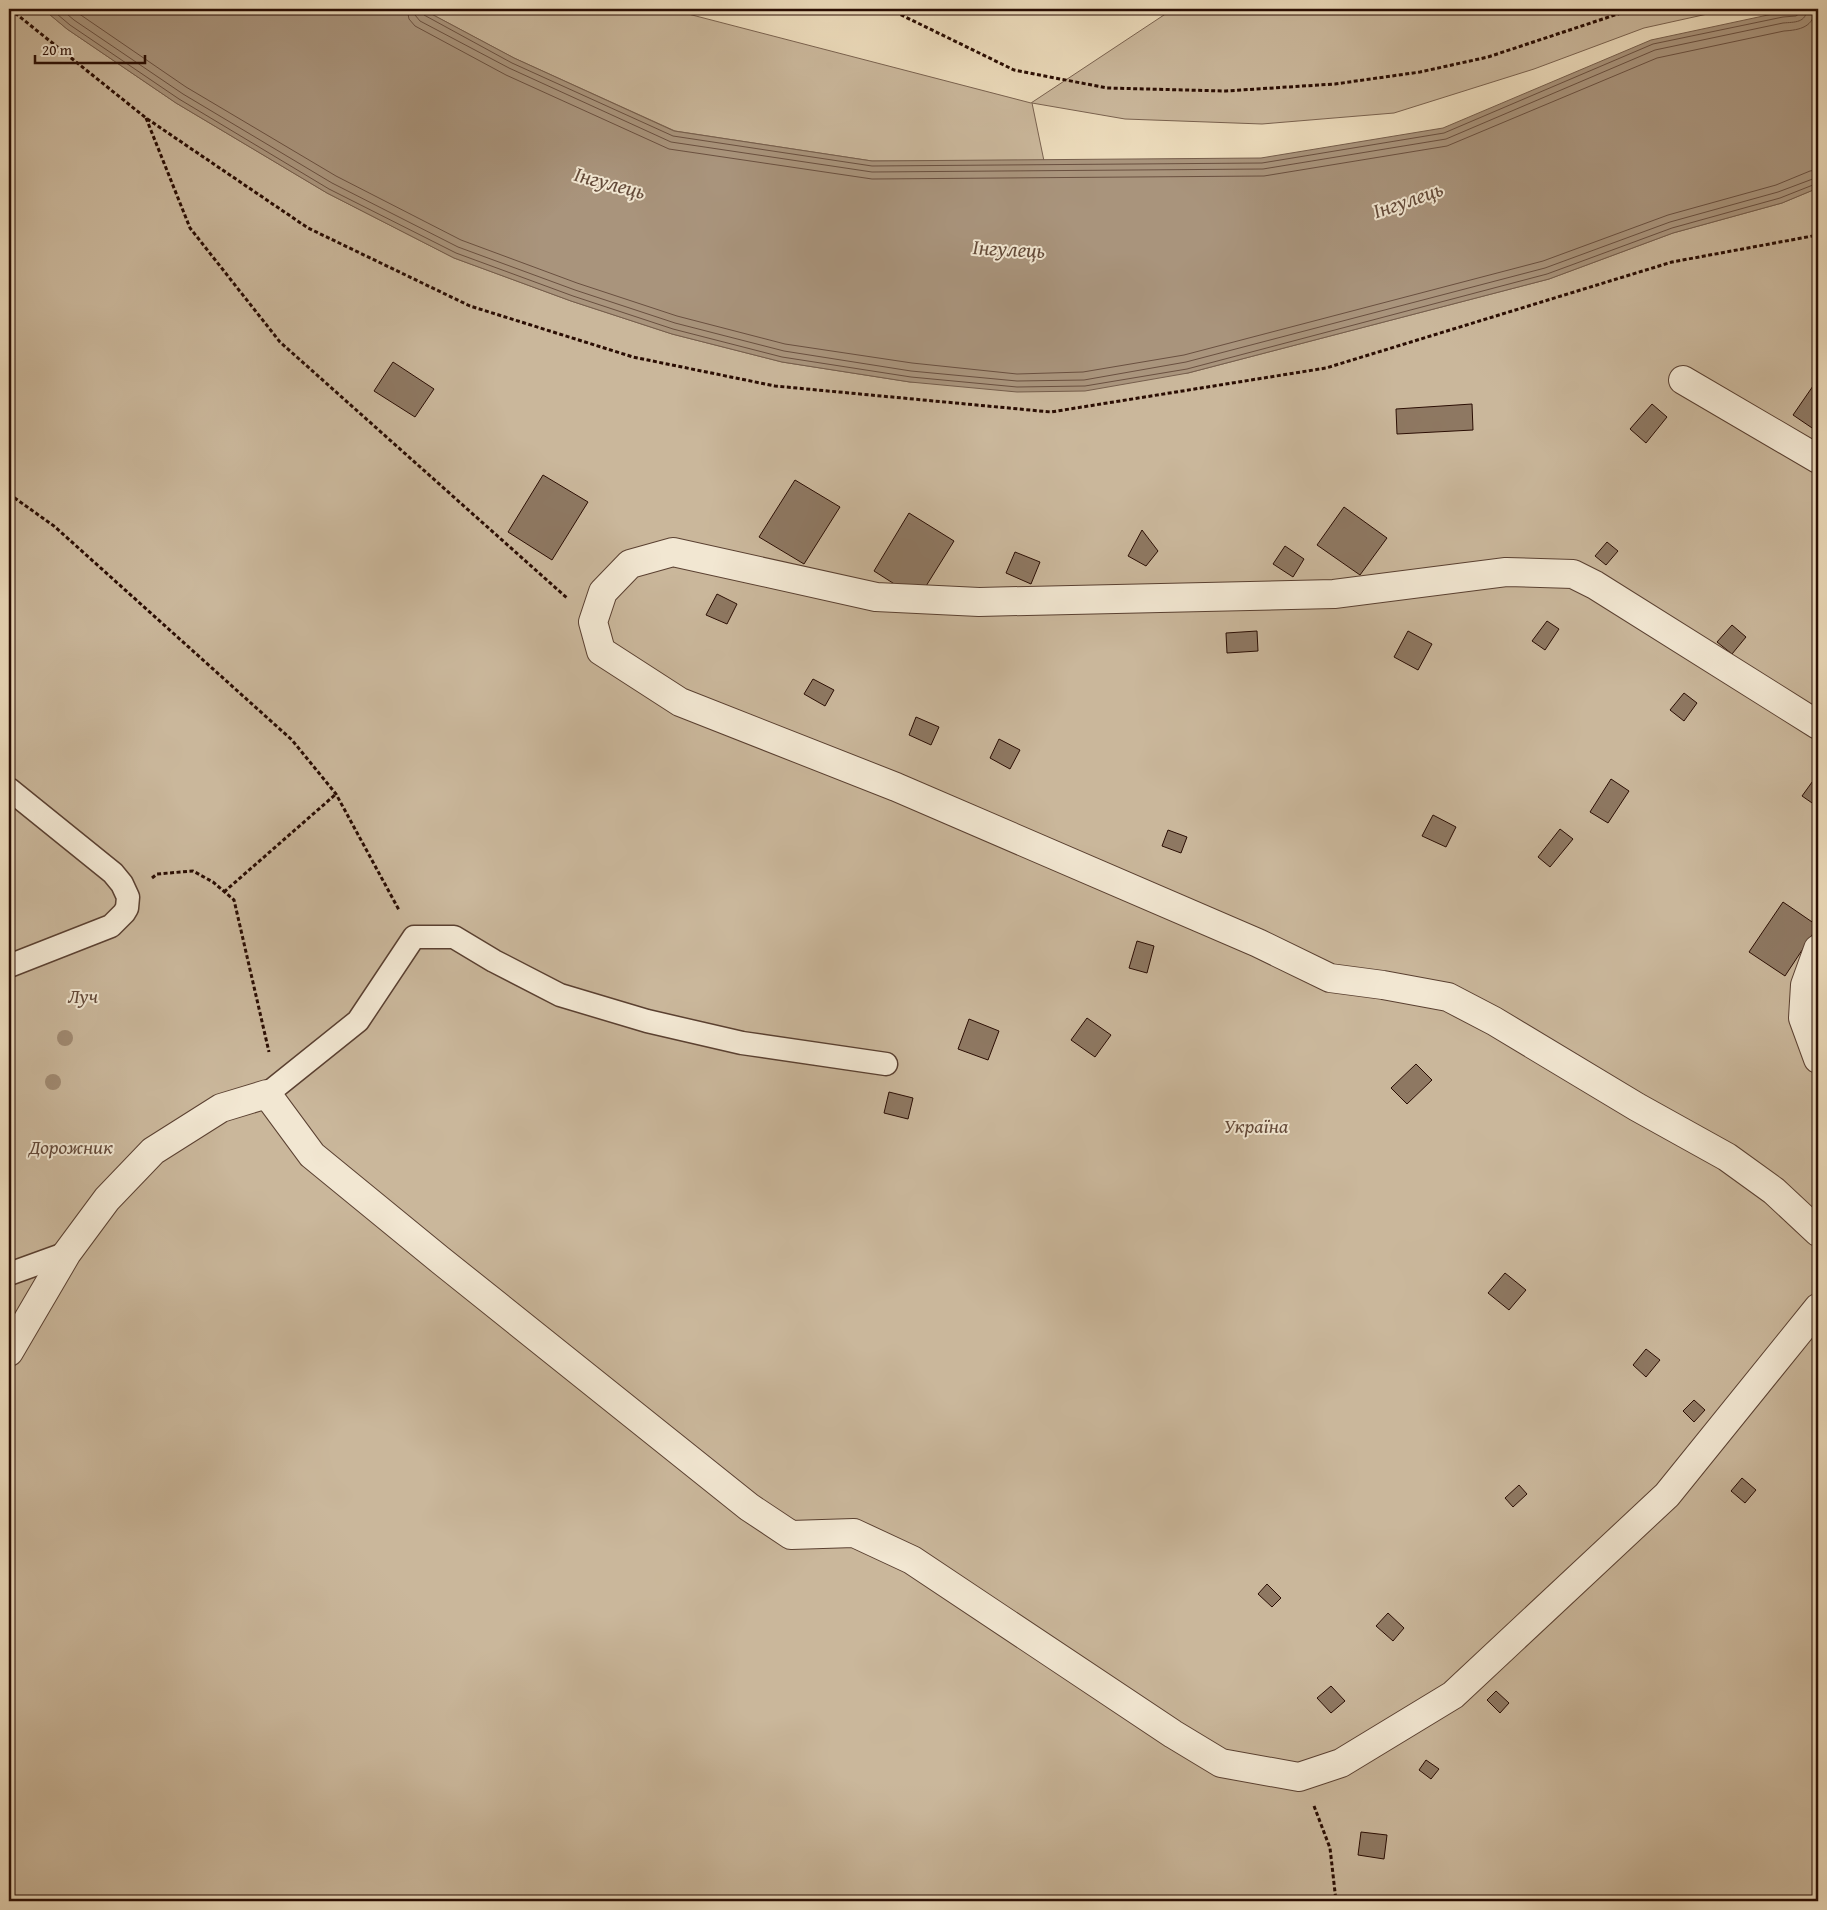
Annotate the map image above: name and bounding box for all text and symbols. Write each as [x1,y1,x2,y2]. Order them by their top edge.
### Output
scale bar [35,32,145,64]
text: 20 m [42,39,73,60]
water label: Інгулець [571,158,649,207]
water label: Інгулець [1368,173,1447,226]
water label: Інгулець [972,231,1046,266]
park label: Луч [68,981,99,1010]
park label: Україна [1224,1111,1289,1140]
park label: Дорожник [28,1132,113,1161]

